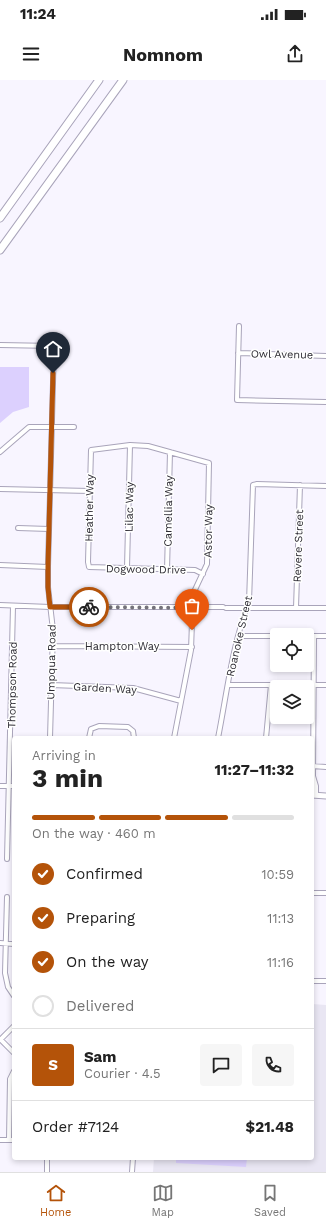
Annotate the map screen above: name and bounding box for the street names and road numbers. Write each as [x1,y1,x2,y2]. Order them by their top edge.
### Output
street label: Owl Avenue [251,347,313,362]
street label: Heather Way [82,474,97,542]
street label: Camellia Way [161,475,176,547]
street label: Lilac Way [123,481,136,532]
street label: Astor Way [202,504,215,558]
street label: Revere Street [291,509,306,583]
street label: Dogwood Drive [106,562,186,577]
street label: Roanoke Street [224,594,255,678]
street label: Umpqua Road [44,624,59,700]
street label: Hampton Way [85,640,160,653]
street label: Thompson Road [5,641,20,729]
street label: Garden Way [73,680,137,697]

